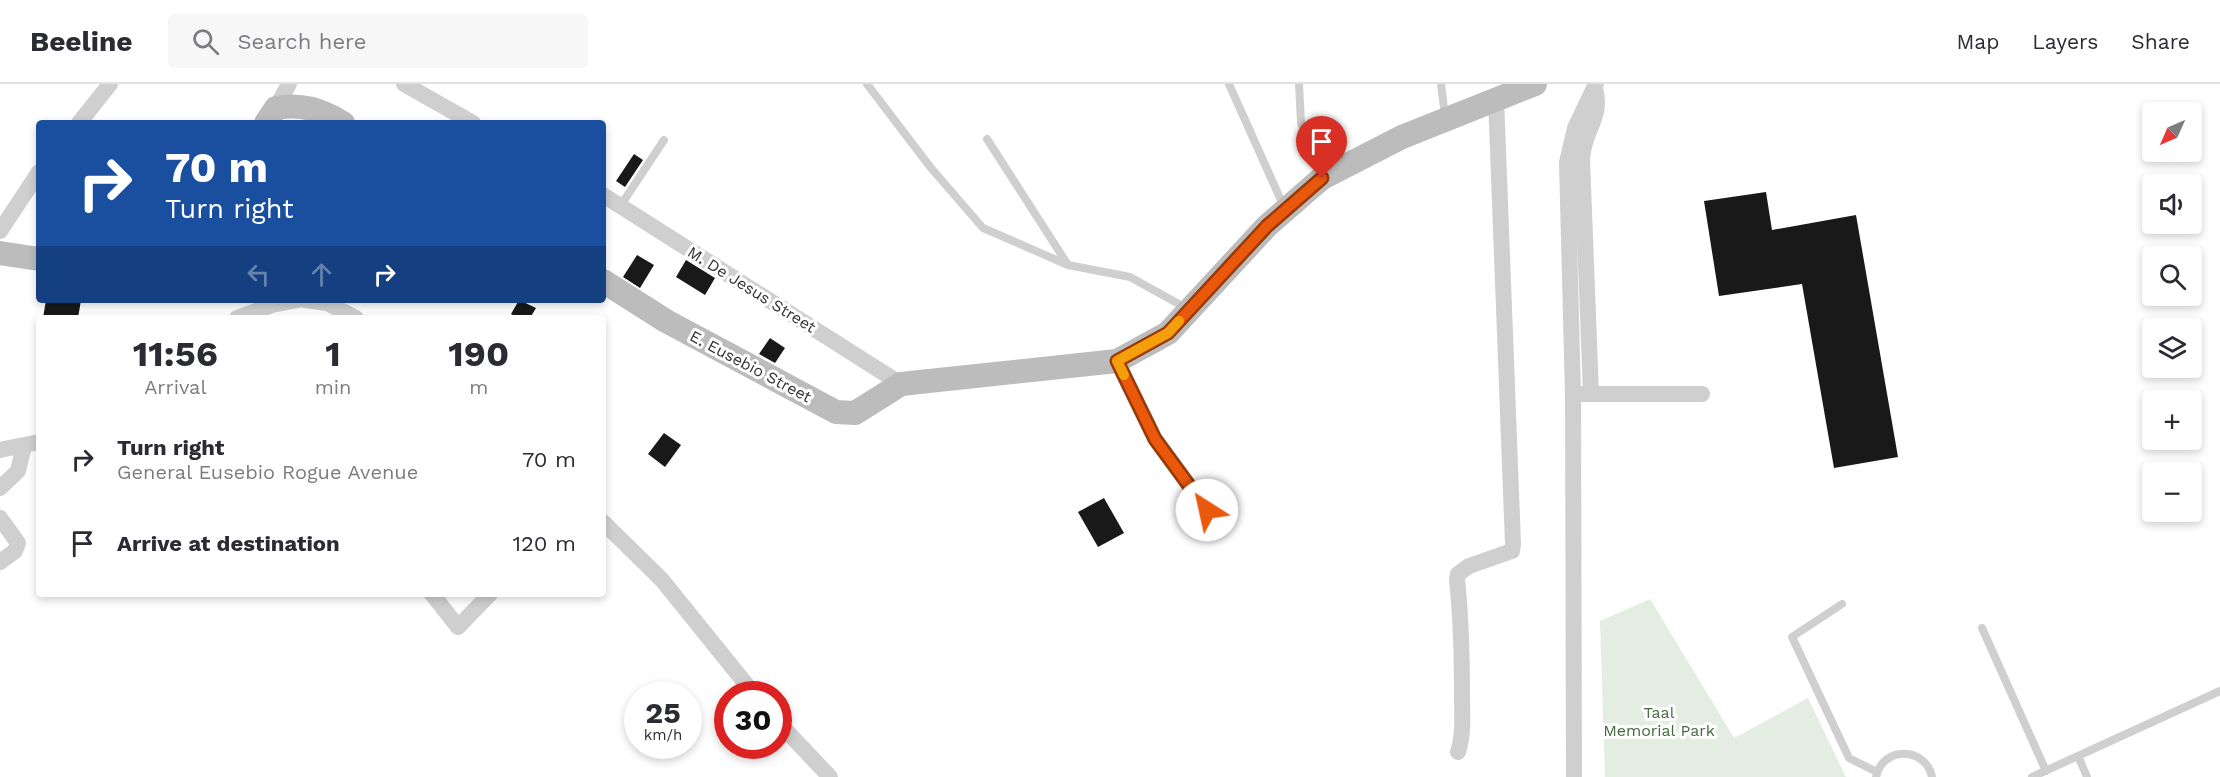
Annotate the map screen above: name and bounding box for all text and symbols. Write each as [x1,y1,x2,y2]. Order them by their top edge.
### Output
search box [168,14,588,68]
text: Beeline [30,25,132,58]
icon: search [189,25,222,58]
text: Search here [237,29,366,54]
text: Map [1956,29,1999,54]
text: Layers [2032,29,2098,54]
text: Share [2131,29,2190,54]
north arrow [2142,102,2202,162]
map controls [2142,102,2202,522]
pin [1296,116,1347,178]
icon: arrive [1305,125,1338,158]
text: 70 m [165,143,268,192]
icon: right [66,144,144,222]
button: sound [2142,174,2202,234]
text: Turn right [165,193,294,225]
street label: M. De Jesus Street [684,242,820,337]
button: search [2142,246,2202,306]
icon: left [242,258,275,291]
icon: ahead [305,258,338,291]
icon: right [368,258,401,291]
button: layers [2142,318,2202,378]
street label: E. Eusebio Street [687,326,815,407]
text: 11:56 [133,333,218,375]
text: 1 [325,333,341,375]
text: 190 [448,333,509,375]
text: Arrival [144,375,207,399]
text: min [315,375,351,399]
text: m [469,375,488,399]
button: + [2142,390,2202,450]
text: Turn right [117,435,224,460]
icon: right [66,443,99,476]
text: 70 m [522,447,576,472]
text: General Eusebio Rogue Avenue [117,460,418,484]
button: − [2142,462,2202,522]
position arrow [1175,478,1239,542]
icon: arrive [66,527,99,560]
text: Arrive at destination [117,531,340,556]
text: 120 m [512,531,576,556]
speed limit sign: 30 [714,681,792,759]
text: 25 [645,695,681,730]
park label: Taal Memorial Park [1603,703,1715,740]
text: km/h [644,726,682,744]

